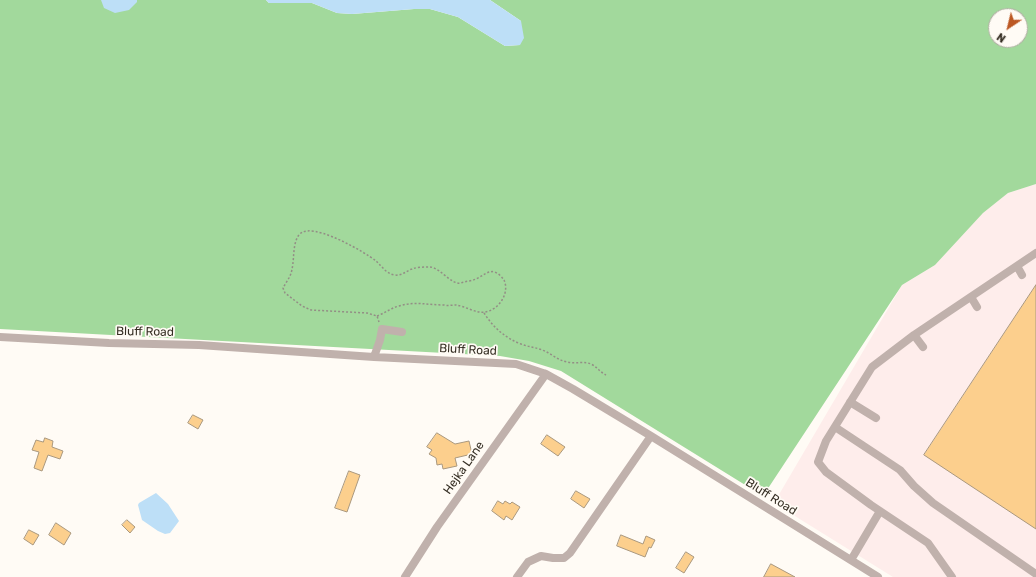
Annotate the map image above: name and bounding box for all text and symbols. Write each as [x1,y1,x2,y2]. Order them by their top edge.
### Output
north arrow [988,8,1028,48]
text: N [994,30,1008,45]
street label: Bluff Road [116,324,174,340]
street label: Bluff Road [439,341,497,359]
street label: Hejka Lane [441,439,487,497]
street label: Bluff Road [743,476,799,518]

